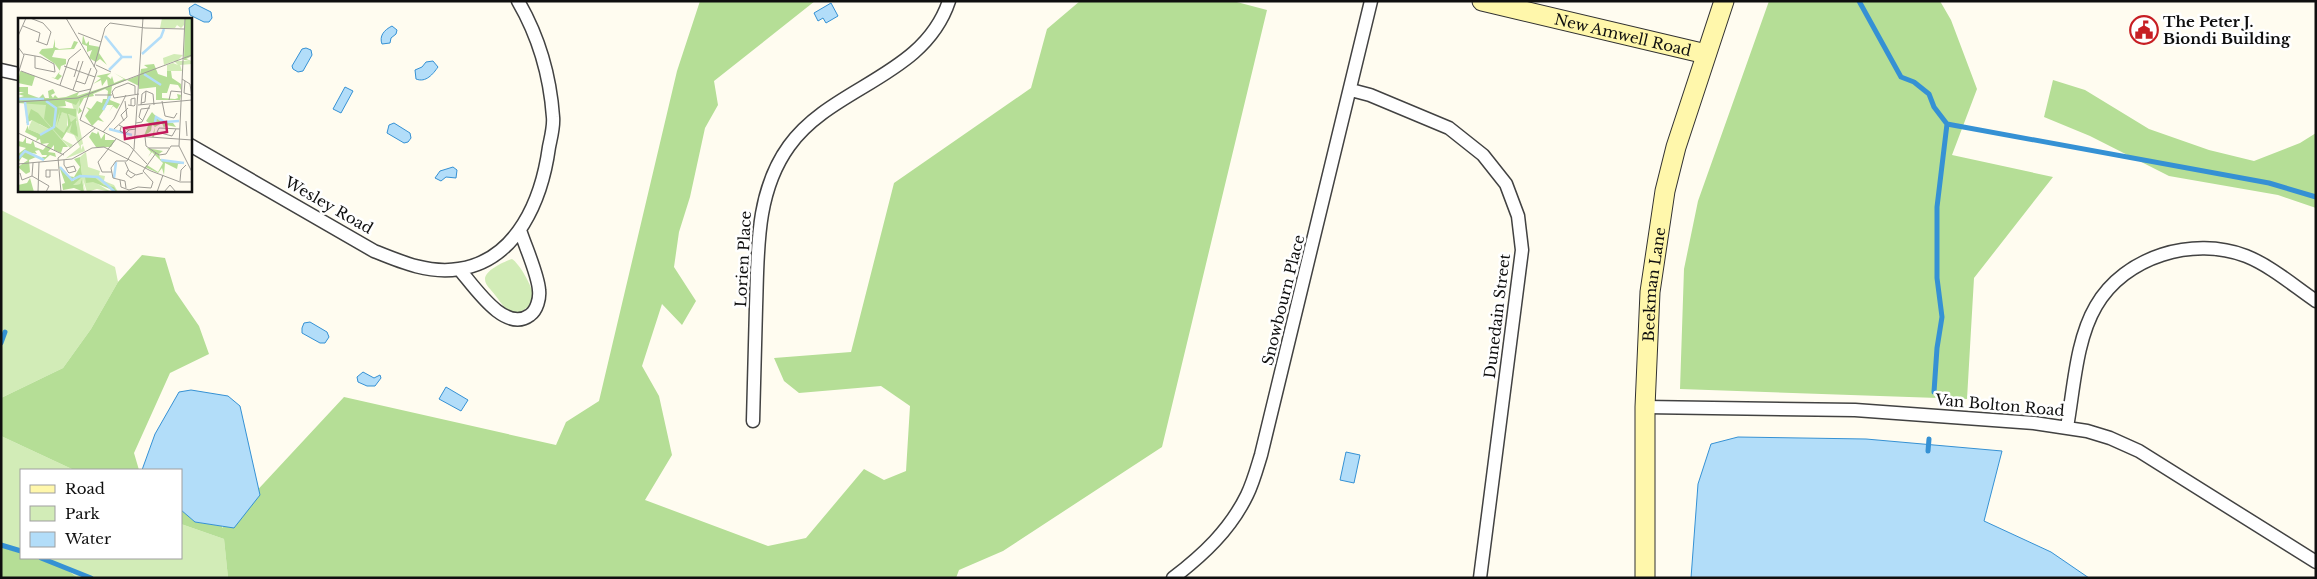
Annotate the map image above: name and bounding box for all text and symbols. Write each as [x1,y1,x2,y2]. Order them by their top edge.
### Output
street label: New Amwell Road [1553,9,1694,60]
place label: The Peter J. Biondi Building [2163,12,2291,48]
public building icon: The Peter J. Biondi Building [2129,15,2159,45]
inset map [18,18,191,191]
street label: Wesley Road [281,172,376,238]
street label: Lorien Place [731,210,755,308]
street label: Beekman Lane [1638,226,1669,342]
street label: Snowbourn Place [1258,233,1308,367]
street label: Dunedain Street [1480,252,1514,379]
street label: Van Bolton Road [1934,390,2065,420]
legend [20,469,182,559]
text: Road [65,479,105,498]
text: Park [65,504,101,523]
text: Water [64,529,112,548]

